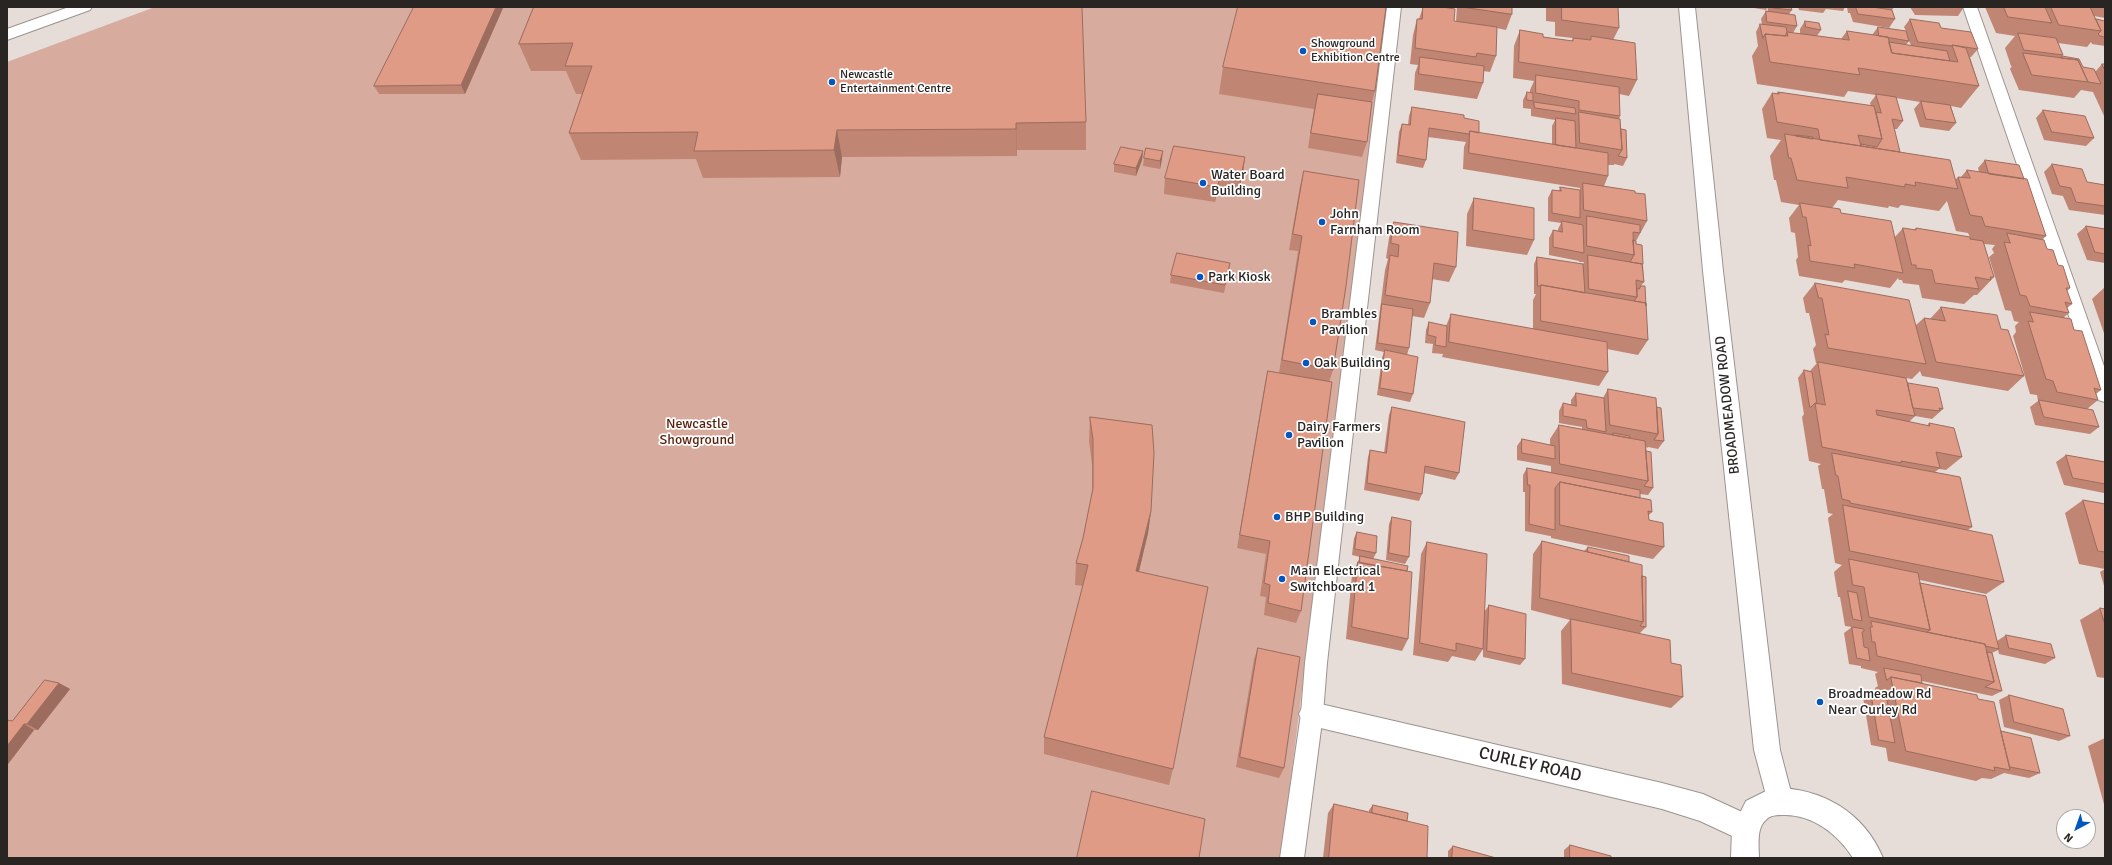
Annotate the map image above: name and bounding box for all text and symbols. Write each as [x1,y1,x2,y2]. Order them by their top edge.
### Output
place label: Showground Exhibition Centre [1311,37,1400,65]
marker: Showground Exhibition Centre [1298,46,1308,56]
place label: Newcastle Entertainment Centre [840,68,951,96]
marker: Newcastle Entertainment Centre [827,77,837,87]
place label: Water Board Building [1211,167,1285,200]
marker: Water Board Building [1198,178,1208,188]
place label: John Farnham Room [1330,206,1420,238]
marker: John Farnham Room [1317,217,1327,227]
place label: Park Kiosk [1208,269,1271,285]
marker: Park Kiosk [1195,272,1205,282]
place label: Brambles Pavilion [1321,306,1377,338]
marker: Brambles Pavilion [1308,317,1318,327]
street label: BROADMEADOW ROAD [1712,335,1744,475]
place label: Oak Building [1314,355,1390,371]
marker: Oak Building [1301,358,1311,368]
park label: Newcastle Showground [660,416,734,448]
place label: Dairy Farmers Pavilion [1297,419,1381,452]
marker: Dairy Farmers Pavilion [1284,430,1294,440]
place label: BHP Building [1285,509,1364,525]
marker: BHP Building [1272,512,1282,522]
place label: Main Electrical Switchboard 1 [1290,563,1380,596]
marker: Main Electrical Switchboard 1 [1277,574,1287,584]
place label: Broadmeadow Rd Near Curley Rd [1828,686,1931,718]
marker: Broadmeadow Rd Near Curley Rd [1815,697,1825,707]
street label: CURLEY ROAD [1477,743,1583,787]
north arrow [2056,809,2096,849]
text: N [2061,830,2076,845]

